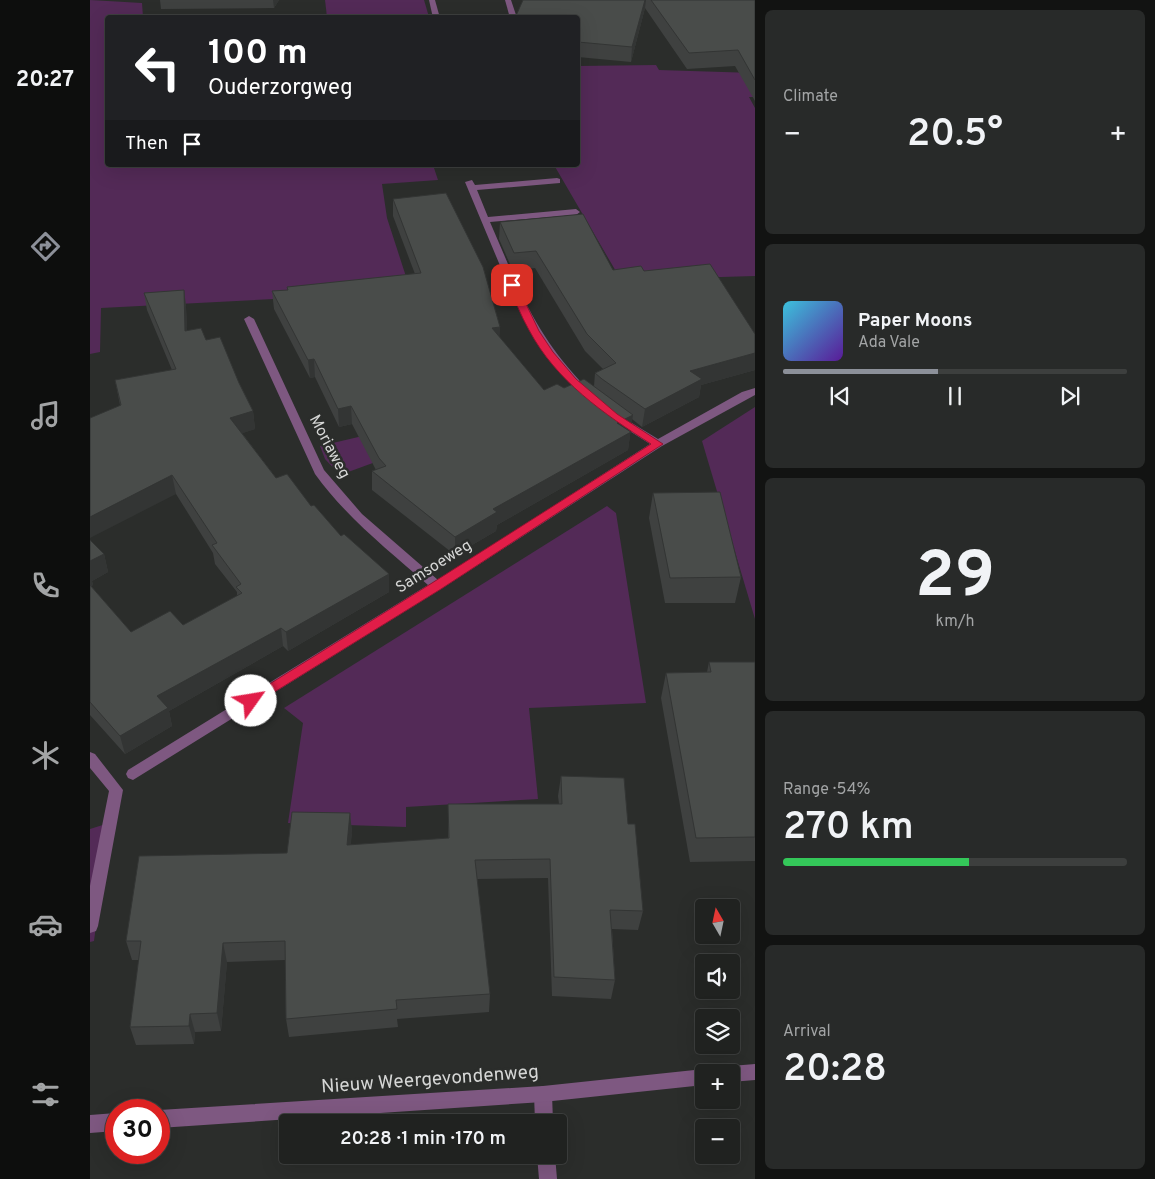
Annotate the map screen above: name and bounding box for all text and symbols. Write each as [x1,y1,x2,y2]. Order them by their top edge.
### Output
text: 100 m [208,32,308,76]
icon: left [125,35,190,100]
text: 20:27 [16,67,74,94]
text: Ouderzorgweg [208,75,353,102]
text: Climate [783,87,838,107]
text: 20.5° [907,111,1003,160]
text: − [783,118,801,154]
text: + [1109,118,1127,154]
icon: arrive [178,130,206,158]
text: Then [125,132,168,156]
icon: directions [28,229,63,264]
pin [491,264,533,306]
icon: arrive [498,271,526,299]
text: Paper Moons [858,309,972,333]
text: Ada Vale [858,333,920,353]
icon: previous [826,382,854,410]
icon: pause [941,382,969,410]
icon: next [1056,382,1084,410]
icon: music [28,398,63,433]
street label: Moriaweg [304,412,354,482]
street label: Samsoeweg [392,536,476,598]
text: 29 [915,538,995,620]
icon: phone [28,568,63,603]
text: km/h [936,612,974,632]
position arrow [224,674,276,726]
icon: climate [28,738,63,773]
text: Range · 54% [783,780,871,800]
text: 270 km [783,804,914,853]
north arrow [695,899,740,944]
map controls [695,899,740,1164]
icon: car [28,907,63,942]
button: sound [695,954,740,999]
button: layers [695,1009,740,1054]
text: Arrival [783,1022,831,1042]
text: 20:28 [783,1046,887,1095]
street label: Nieuw Weergevondenweg [320,1060,540,1100]
button: + [695,1064,740,1109]
icon: filters [28,1077,63,1112]
speed limit sign: 30 [105,1099,170,1164]
button: − [695,1119,740,1164]
text: 20:28 · 1 min · 170 m [340,1127,506,1151]

